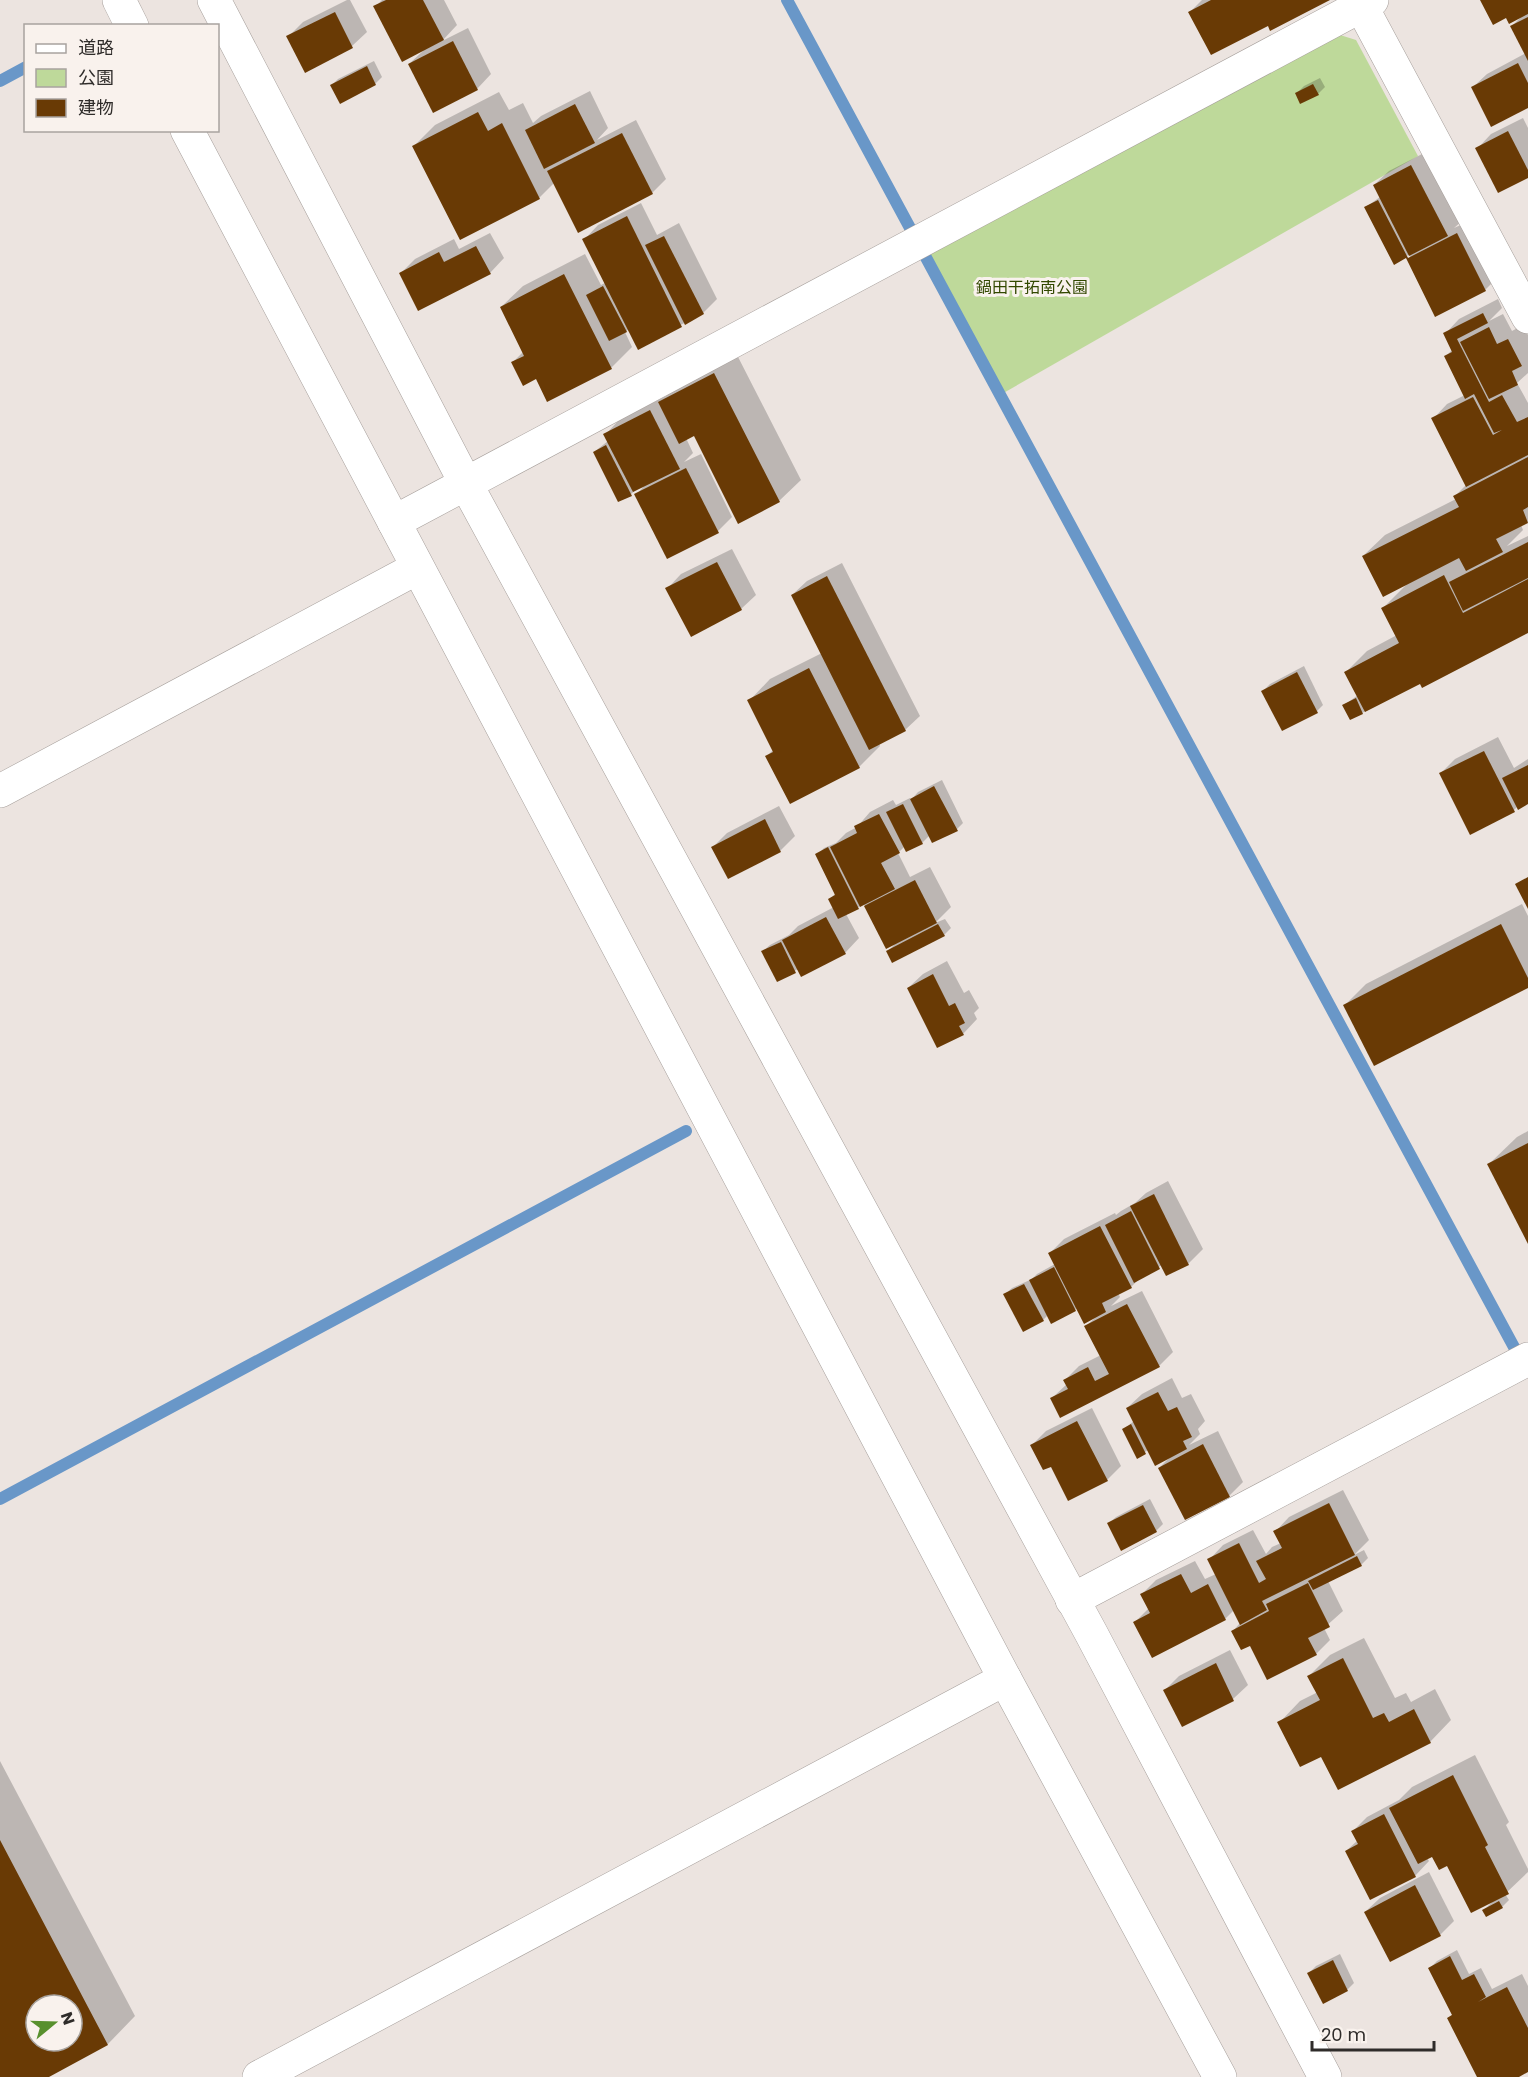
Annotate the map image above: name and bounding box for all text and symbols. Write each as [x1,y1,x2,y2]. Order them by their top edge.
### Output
legend [24,24,219,132]
text: 道路 [78,35,114,60]
text: 公園 [78,65,114,90]
text: 建物 [78,95,114,120]
park label: 鍋田干拓南公園 [976,276,1088,299]
north arrow [24,1993,84,2053]
text: N [55,2009,81,2028]
scale bar [1312,2014,1434,2052]
text: 20 m [1321,2022,1366,2047]

